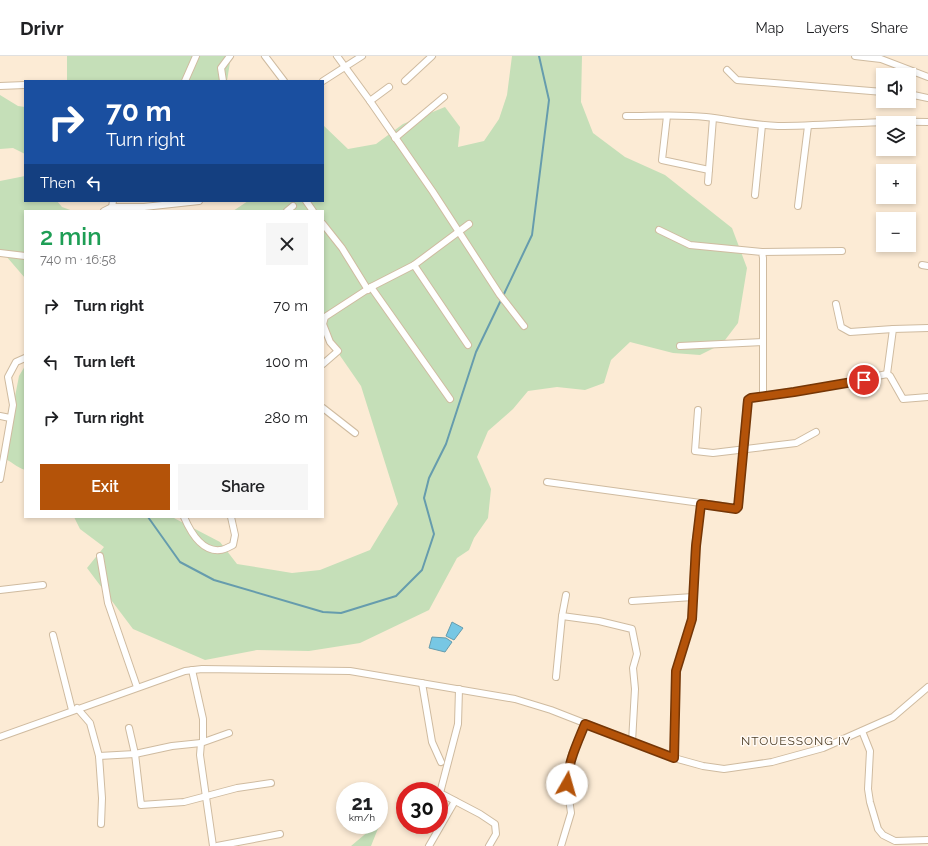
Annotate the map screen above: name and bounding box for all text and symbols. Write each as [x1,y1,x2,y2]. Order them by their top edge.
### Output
text: Drivr [20,17,64,39]
text: Map [756,20,784,36]
text: Layers [806,20,849,36]
text: Share [871,20,908,36]
map controls [876,68,916,252]
button: sound [876,68,916,108]
text: 70 m [106,95,172,128]
icon: right [40,96,92,148]
button: layers [876,116,916,156]
text: Turn right [106,129,185,150]
button: + [876,164,916,204]
icon: left [83,172,105,194]
text: Then [40,174,75,192]
button: − [876,212,916,252]
text: 2 min [40,222,102,251]
button: close [266,223,308,265]
text: 740 m · 16:58 [40,252,116,267]
icon: right [40,295,62,317]
text: Turn right [74,297,144,315]
text: 70 m [273,297,308,315]
icon: left [40,351,62,373]
text: Turn left [74,353,135,371]
text: 100 m [266,353,308,371]
pin [847,363,881,397]
icon: arrive [853,369,875,391]
icon: right [40,407,62,429]
text: Turn right [74,409,144,427]
text: 280 m [264,409,308,427]
button: Exit [40,464,170,510]
button: Share [178,464,308,510]
district label: NTOUESSONG IV [741,734,851,748]
position arrow [546,763,588,805]
speed limit sign: 30 [396,782,448,834]
text: 21 [351,791,373,815]
text: km/h [349,812,375,823]

